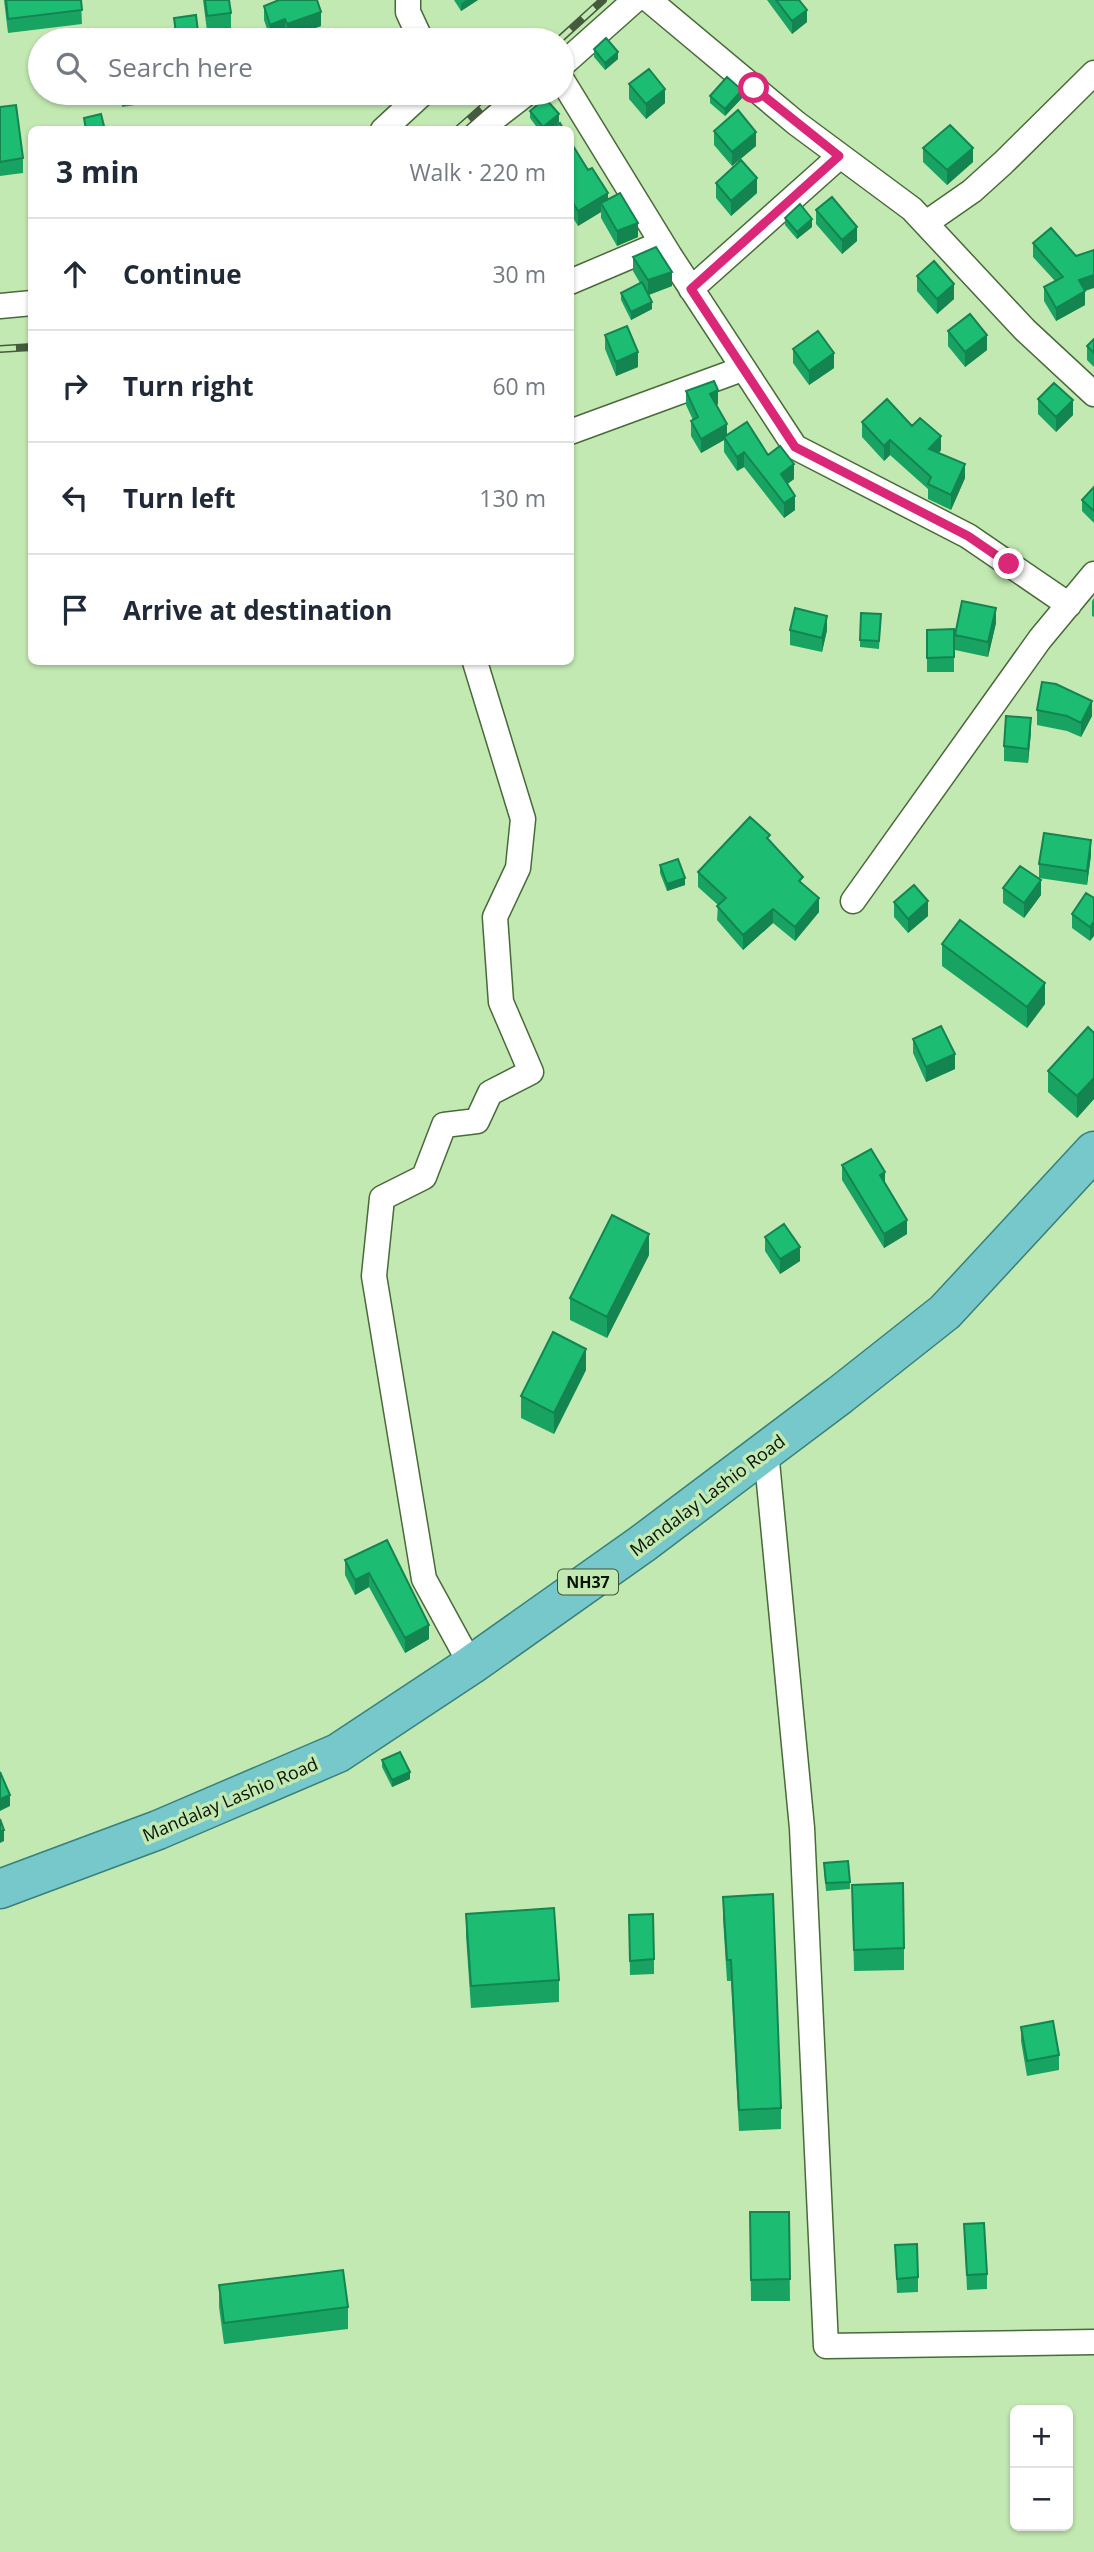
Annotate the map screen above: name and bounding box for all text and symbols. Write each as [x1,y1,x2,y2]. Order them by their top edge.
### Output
search box [28,28,574,105]
icon: search [52,48,90,86]
text: Search here [108,49,253,85]
route start [738,72,769,103]
text: 3 min [56,151,139,192]
text: Walk · 220 m [409,156,546,188]
icon: ahead [56,255,94,293]
text: Continue [123,256,242,292]
text: 30 m [492,258,546,290]
icon: right [56,367,94,405]
text: Turn right [123,368,254,404]
text: 60 m [492,370,546,402]
icon: left [56,479,94,517]
text: Turn left [123,480,235,516]
text: 130 m [479,482,546,514]
route end [993,548,1024,579]
icon: arrive [56,591,94,629]
text: Arrive at destination [123,592,392,628]
street label: Mandalay Lashio Road [625,1429,789,1561]
road number: NH37 [558,1570,618,1594]
street label: Mandalay Lashio Road [139,1751,321,1847]
map controls [1010,2405,1073,2531]
button: + [1010,2405,1073,2468]
button: − [1010,2468,1073,2531]

